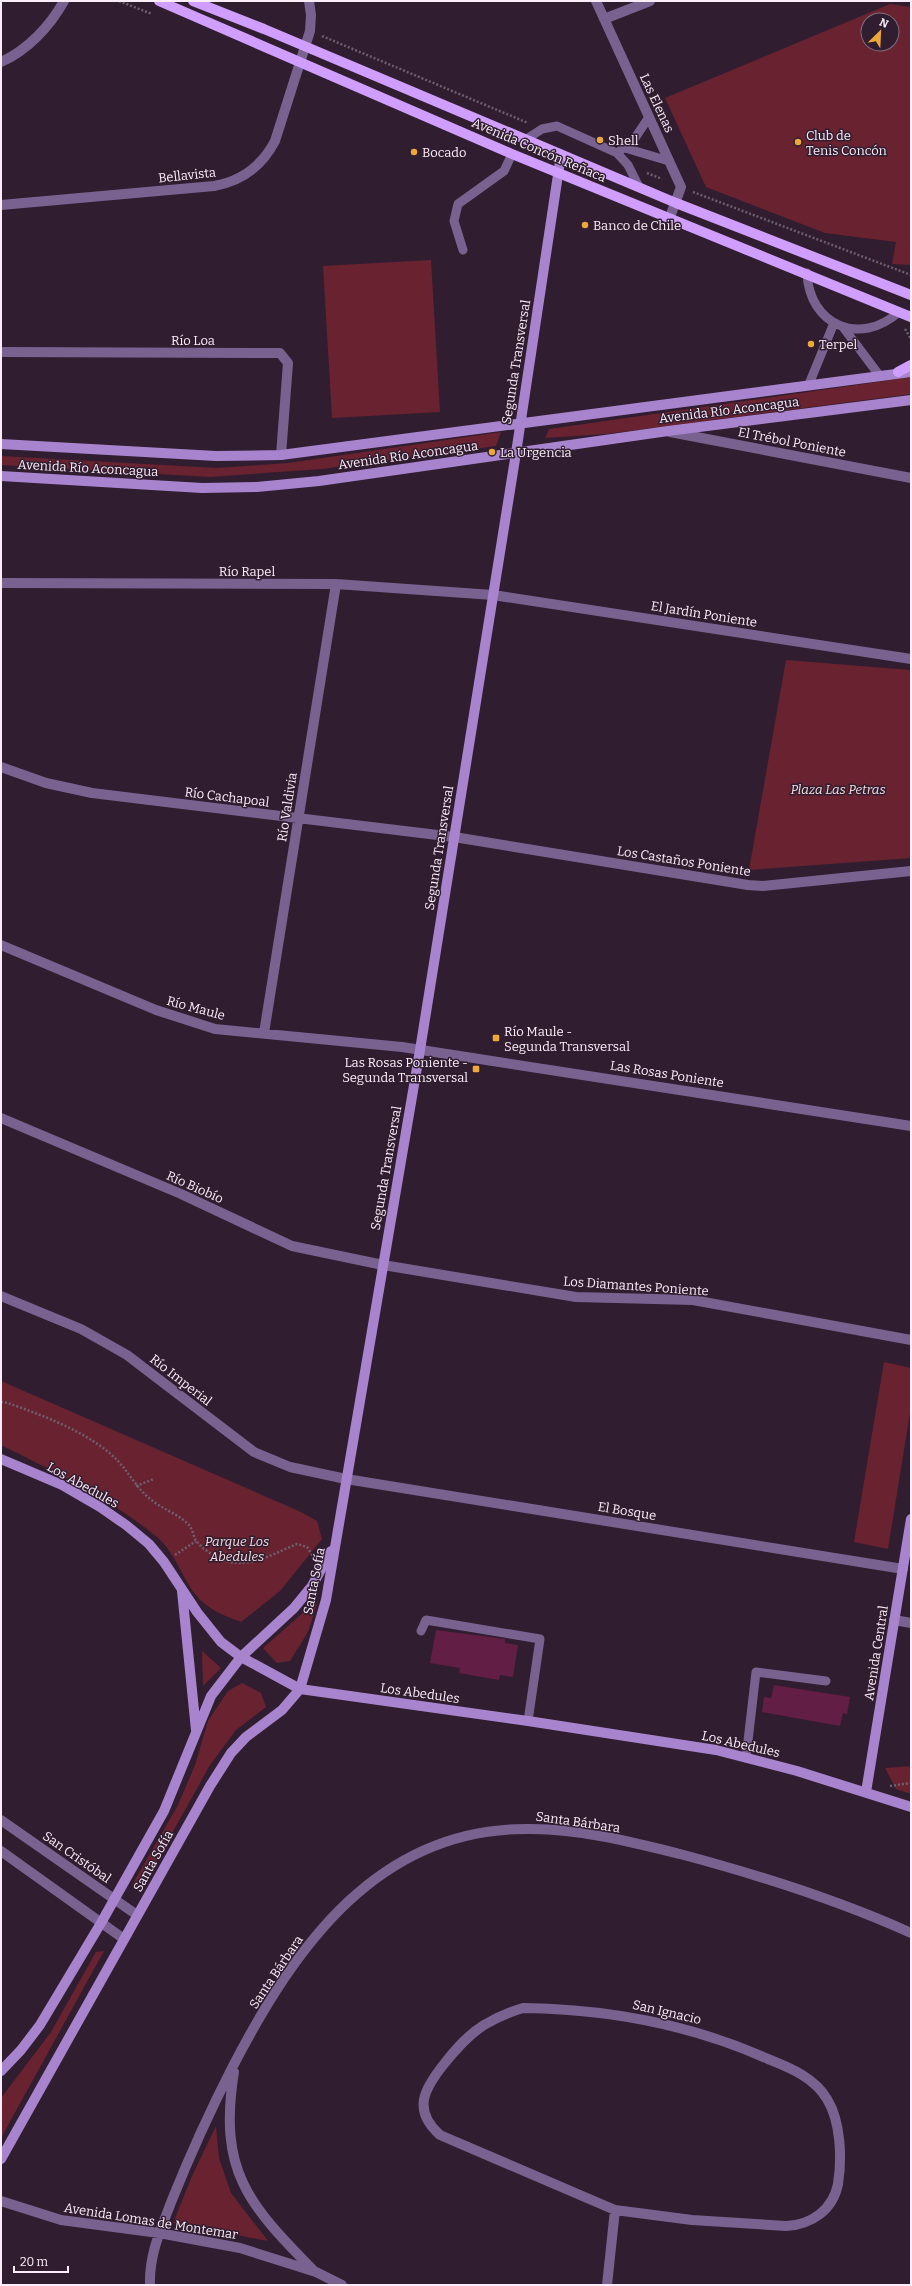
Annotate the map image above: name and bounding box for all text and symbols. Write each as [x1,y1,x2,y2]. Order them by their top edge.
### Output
north arrow [860,12,900,52]
text: N [877,16,891,31]
street label: Las Elenas [637,71,677,135]
street label: Avenida Concón Reñaca [470,115,608,185]
place label: Club de Tenis Concón [806,128,888,158]
place label: Shell [608,133,639,148]
marker: Shell [595,135,605,145]
marker: Club de Tenis Concón [793,137,803,147]
place label: Bocado [422,145,466,160]
marker: Bocado [409,147,419,157]
street label: Bellavista [157,165,217,185]
place label: Banco de Chile [593,218,681,233]
marker: Banco de Chile [580,220,590,230]
street label: Segunda Transversal [499,298,533,425]
street label: Río Loa [171,333,215,348]
place label: Terpel [819,337,857,352]
marker: Terpel [806,339,816,349]
street label: Avenida Río Aconcagua [658,394,800,426]
street label: El Trébol Poniente [737,424,847,460]
street label: Avenida Río Aconcagua [337,438,479,472]
place label: La Urgencia [500,445,572,460]
marker: La Urgencia [487,447,497,457]
street label: Avenida Río Aconcagua [17,457,159,479]
street label: Río Rapel [219,564,275,579]
street label: El Jardín Poniente [650,598,758,630]
street label: Río Valdivia [274,771,300,843]
park label: Plaza Las Petras [790,782,886,797]
street label: Río Cachapoal [184,784,270,810]
street label: Segunda Transversal [422,784,456,911]
street label: Los Castaños Poniente [616,843,752,879]
street label: Río Maule [165,993,227,1023]
place label: Río Maule - Segunda Transversal [504,1024,630,1054]
marker: Río Maule - Segunda Transversal [491,1033,501,1043]
place label: Las Rosas Poniente - Segunda Transversal [342,1055,468,1085]
street label: Las Rosas Poniente [609,1058,725,1090]
marker: Las Rosas Poniente - Segunda Transversal [471,1064,481,1074]
street label: Segunda Transversal [368,1104,404,1231]
street label: Río Biobío [164,1168,226,1206]
street label: Los Diamantes Poniente [563,1273,709,1299]
street label: Río Imperial [147,1351,215,1409]
street label: Los Abedules [44,1459,122,1511]
street label: El Bosque [597,1499,657,1523]
park label: Parque Los Abedules [205,1534,269,1564]
street label: Santa Sofía [300,1546,328,1616]
street label: Avenida Central [861,1604,891,1702]
street label: Los Abedules [379,1680,461,1706]
street label: Los Abedules [700,1728,782,1760]
street label: Santa Bárbara [535,1809,621,1835]
street label: San Cristóbal [40,1828,114,1886]
street label: Santa Sofía [130,1828,176,1894]
street label: Santa Bárbara [246,1933,306,2011]
street label: San Ignacio [631,1997,703,2027]
street label: Avenida Lomas de Montemar [63,2200,239,2242]
scale bar [14,2248,68,2274]
text: 20 m [20,2255,49,2269]

